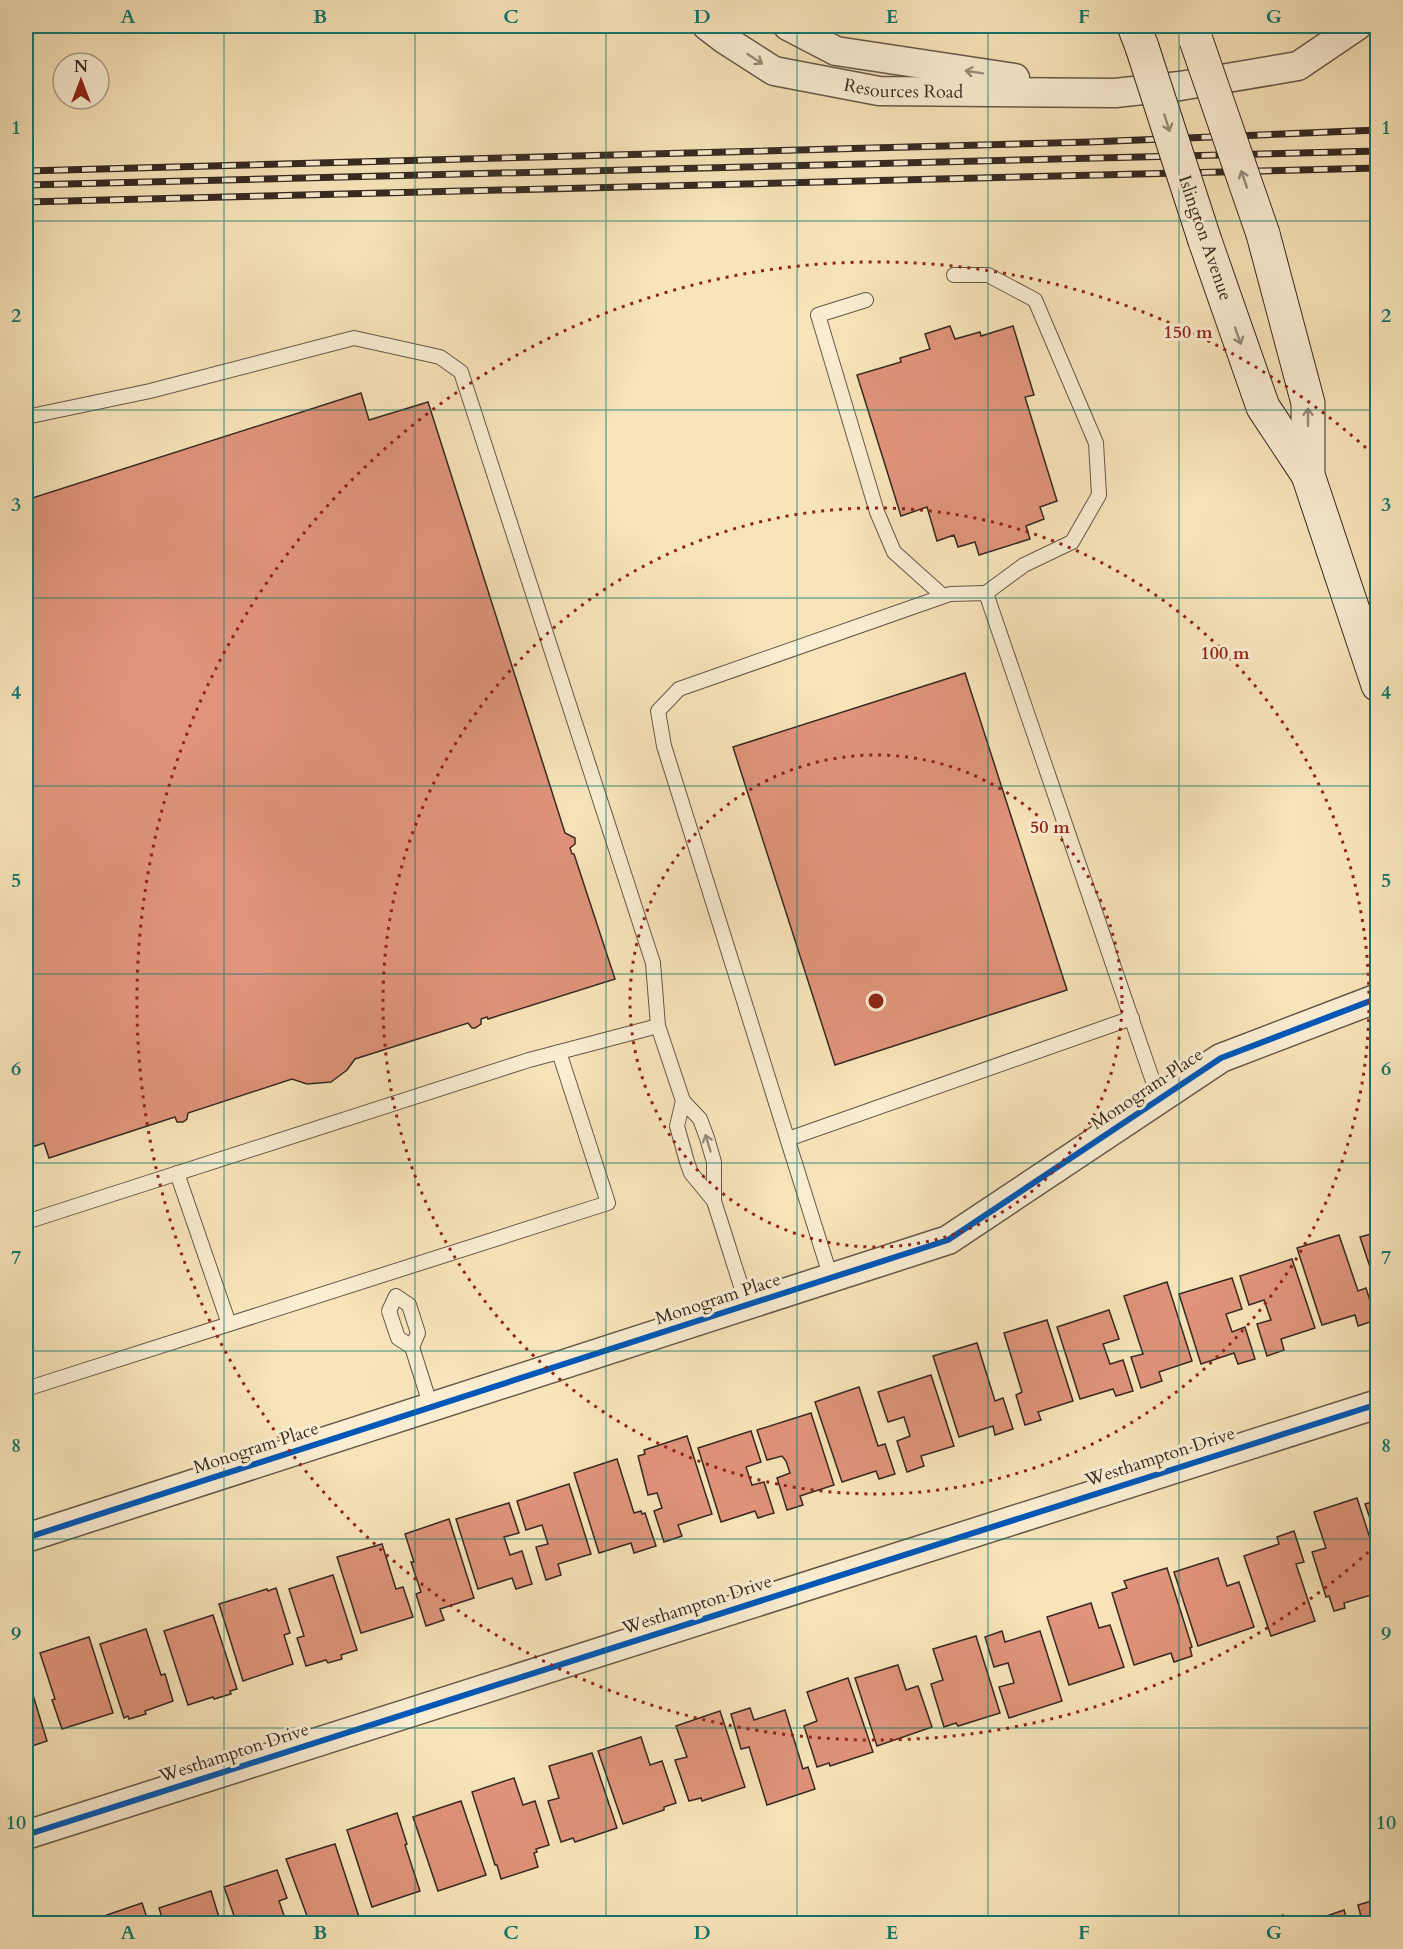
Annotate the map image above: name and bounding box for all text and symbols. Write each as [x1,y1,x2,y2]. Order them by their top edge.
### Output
text: A [120,3,136,30]
text: B [313,3,327,30]
text: C [503,3,519,30]
text: D [693,3,711,30]
text: E [886,3,898,30]
text: F [1078,3,1090,30]
text: G [1266,3,1282,30]
north arrow [51,51,111,111]
one-way arrow [746,53,763,65]
text: N [74,56,88,78]
one-way arrow [965,66,985,77]
street label: Resources Road [842,72,964,104]
one-way arrow [1162,113,1173,132]
text: 1 [11,114,21,141]
text: 1 [1381,114,1391,141]
one-way arrow [1237,170,1248,189]
street label: Islington Avenue [1172,172,1238,304]
text: 2 [11,302,21,329]
text: 2 [1381,302,1391,329]
text: 150 m [1163,320,1213,345]
one-way arrow [1234,326,1245,345]
one-way arrow [1302,407,1314,427]
text: 3 [11,491,21,518]
text: 3 [1381,491,1391,518]
text: 100 m [1200,641,1250,666]
text: 4 [11,679,21,706]
text: 4 [1381,679,1391,706]
text: 50 m [1030,815,1070,840]
text: 5 [11,867,21,894]
text: 5 [1381,867,1391,894]
centre of rings [866,991,886,1011]
street label: Monogram Place [1086,1042,1208,1136]
text: 6 [11,1055,21,1082]
text: 6 [1381,1055,1391,1082]
one-way arrow [702,1134,713,1153]
text: 7 [11,1244,21,1271]
text: 7 [1381,1244,1391,1271]
street label: Monogram Place [652,1267,784,1331]
street label: Monogram Place [190,1416,322,1480]
street label: Westhampton Drive [1081,1421,1238,1493]
text: 8 [11,1432,21,1459]
text: 8 [1381,1432,1391,1459]
street label: Westhampton Drive [618,1569,775,1641]
text: 9 [11,1620,21,1647]
text: 9 [1381,1620,1391,1647]
street label: Westhampton Drive [155,1717,312,1789]
text: 10 [6,1809,26,1836]
text: 10 [1376,1809,1396,1836]
text: A [120,1919,136,1946]
text: B [313,1919,327,1946]
text: C [503,1919,519,1946]
text: D [693,1919,711,1946]
text: E [886,1919,898,1946]
text: F [1078,1919,1090,1946]
text: G [1266,1919,1282,1946]

